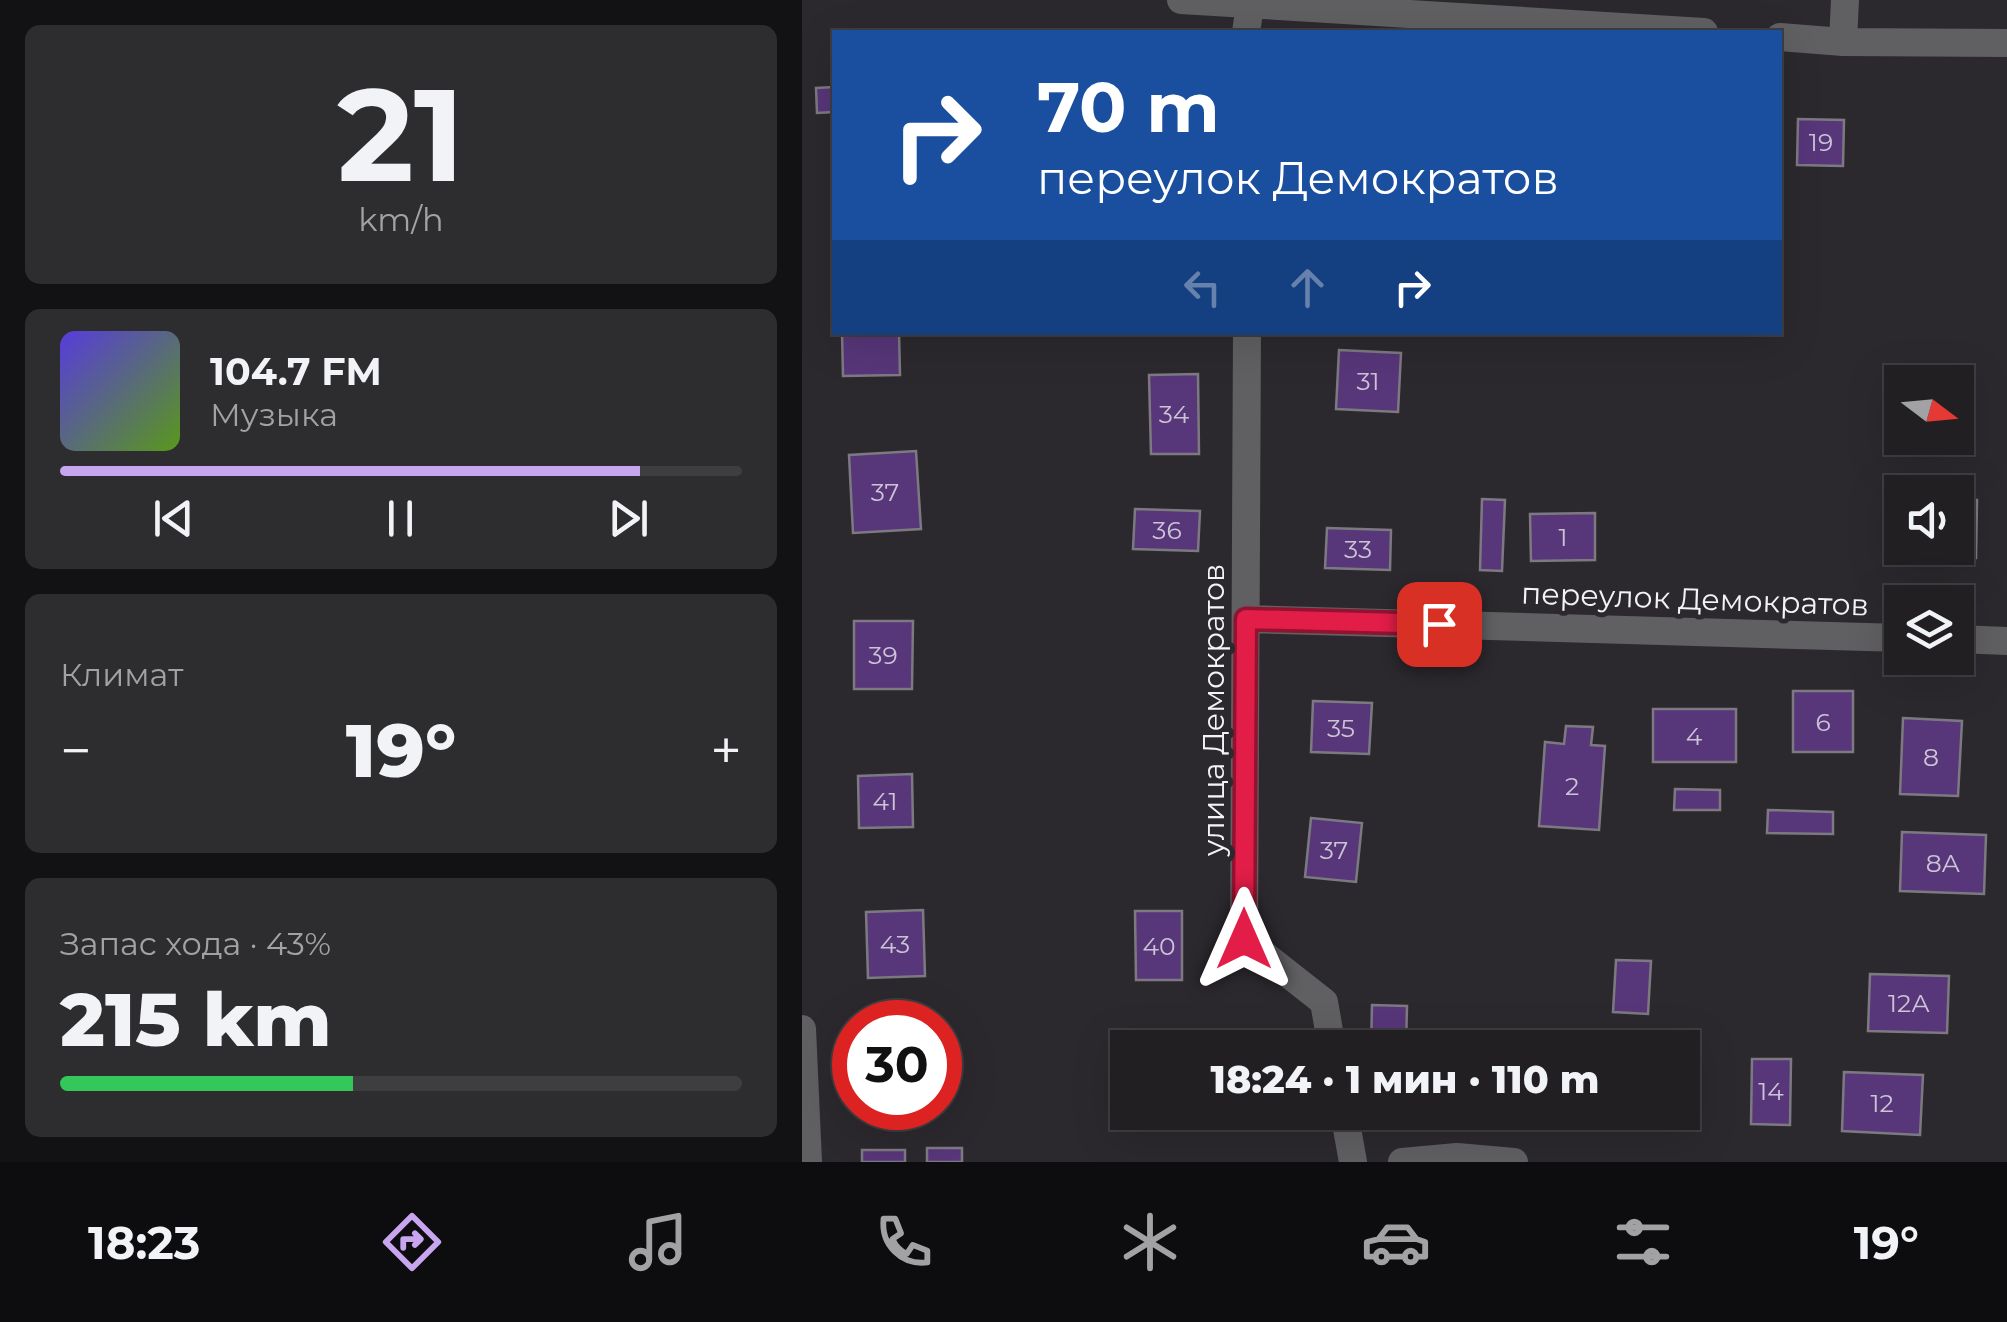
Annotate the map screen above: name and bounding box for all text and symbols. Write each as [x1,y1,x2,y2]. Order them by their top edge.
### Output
text: 21 [337,55,465,214]
text: 70 m [1037,64,1220,150]
icon: right [872,70,1002,200]
house number: 19 [1809,127,1833,157]
text: переулок Демократов [1037,150,1559,205]
text: km/h [358,200,444,239]
icon: left [1175,260,1230,315]
icon: ahead [1280,260,1335,315]
icon: right [1385,260,1440,315]
text: 104.7 FM [210,348,382,395]
north arrow [1884,365,1974,455]
map controls [1884,365,1974,675]
house number: 31 [1356,366,1380,396]
text: Музыка [210,395,338,434]
house number: 34 [1159,399,1190,429]
button: sound [1884,475,1974,565]
house number: 37 [871,477,899,507]
icon: previous [146,491,201,546]
icon: pause [373,491,428,546]
icon: next [601,491,656,546]
house number: 36 [1152,515,1182,545]
house number: 1 [1558,522,1568,552]
house number: 33 [1344,534,1372,564]
street label: улица Демократов [1195,564,1232,857]
street label: переулок Демократов [1521,574,1869,624]
pin [1397,582,1482,667]
button: layers [1884,585,1974,675]
icon: arrive [1412,597,1467,652]
house number: 39 [868,640,898,670]
text: Климат [60,655,183,694]
text: 19° [346,704,456,796]
house number: 6 [1815,707,1831,737]
house number: 35 [1327,713,1355,743]
text: − [60,717,92,784]
text: + [710,717,742,784]
house number: 4 [1686,721,1703,751]
house number: 8 [1923,742,1939,772]
house number: 2 [1565,771,1579,801]
house number: 41 [873,786,897,816]
house number: 37 [1320,835,1348,865]
house number: 8А [1926,848,1961,878]
position arrow [1192,887,1296,991]
text: Запас хода · 43% [60,924,331,963]
house number: 43 [880,929,910,959]
house number: 40 [1142,931,1176,961]
text: 215 km [60,973,332,1065]
house number: 12А [1888,988,1930,1018]
speed limit sign: 30 [832,1000,962,1130]
text: 18:24 · 1 мин · 110 m [1211,1056,1599,1103]
house number: 14 [1758,1076,1784,1106]
house number: 12 [1870,1088,1894,1118]
icon: directions [377,1207,447,1277]
icon: music [623,1207,693,1277]
icon: phone [869,1207,939,1277]
icon: climate [1115,1207,1185,1277]
icon: car [1361,1207,1431,1277]
icon: filters [1608,1207,1678,1277]
text: 18:23 [88,1215,200,1270]
text: 19° [1854,1215,1919,1270]

